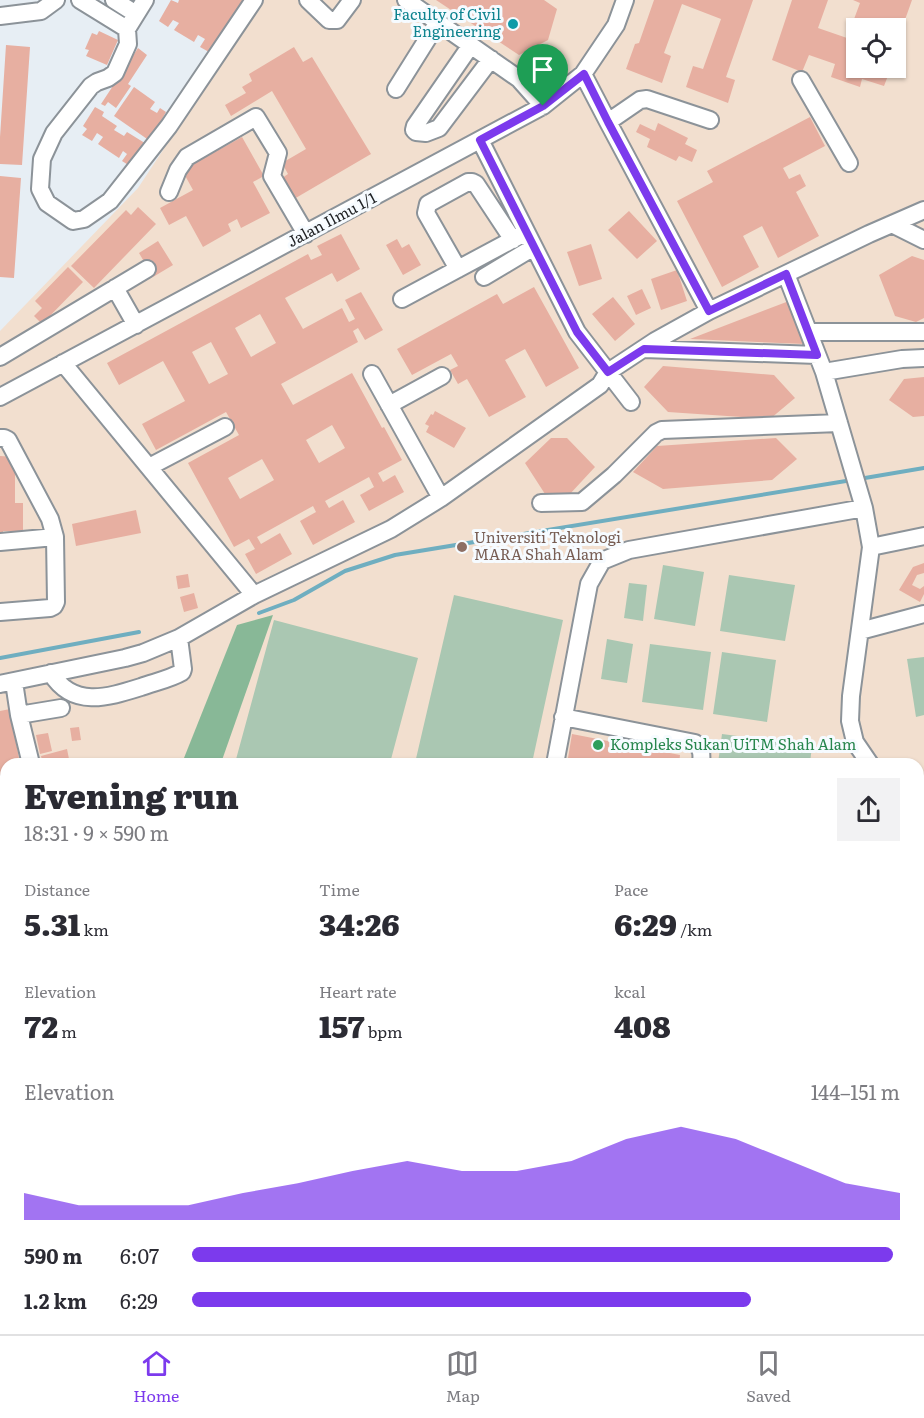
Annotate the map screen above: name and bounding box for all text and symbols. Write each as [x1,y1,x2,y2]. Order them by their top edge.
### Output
place label: Faculty of Civil Engineering [393,2,502,42]
marker: Faculty of Civil Engineering [506,17,520,31]
map controls [846,18,906,78]
button: locate [846,18,906,78]
pin [517,44,568,106]
icon: arrive [526,53,559,86]
street label: Jalan Ilmu 1/1 [283,185,380,252]
place label: Universiti Teknologi MARA Shah Alam [474,525,621,565]
marker: Universiti Teknologi MARA Shah Alam [455,540,469,554]
place label: Kompleks Sukan UiTM Shah Alam [610,732,857,755]
marker: Kompleks Sukan UiTM Shah Alam [591,738,605,752]
text: Evening run [24,770,239,819]
button: share [837,778,900,841]
text: 18:31 · 9 × 590 m [24,817,169,847]
text: Distance [24,877,90,901]
text: Time [319,877,360,901]
text: Pace [614,877,648,901]
text: 5.31 [24,901,80,945]
text: 34:26 [319,901,400,945]
text: 6:29 [614,901,677,945]
text: km [80,917,109,941]
text: /km [677,917,712,941]
text: Elevation [24,979,96,1003]
text: Heart rate [319,979,397,1003]
text: kcal [614,979,646,1003]
text: 72 [24,1003,58,1047]
text: 157 [319,1003,365,1047]
text: 408 [614,1003,670,1047]
text: m [58,1019,77,1043]
text: bpm [365,1019,403,1043]
text: Elevation [24,1076,114,1106]
text: 144–151 m [811,1076,900,1106]
text: 590 m [24,1240,82,1270]
text: 6:07 [120,1240,159,1270]
text: 1.2 km [24,1285,87,1315]
text: 6:29 [120,1285,158,1315]
tab: Home [133,1347,179,1407]
tab: Map [446,1347,480,1407]
tab: Saved [746,1347,791,1407]

